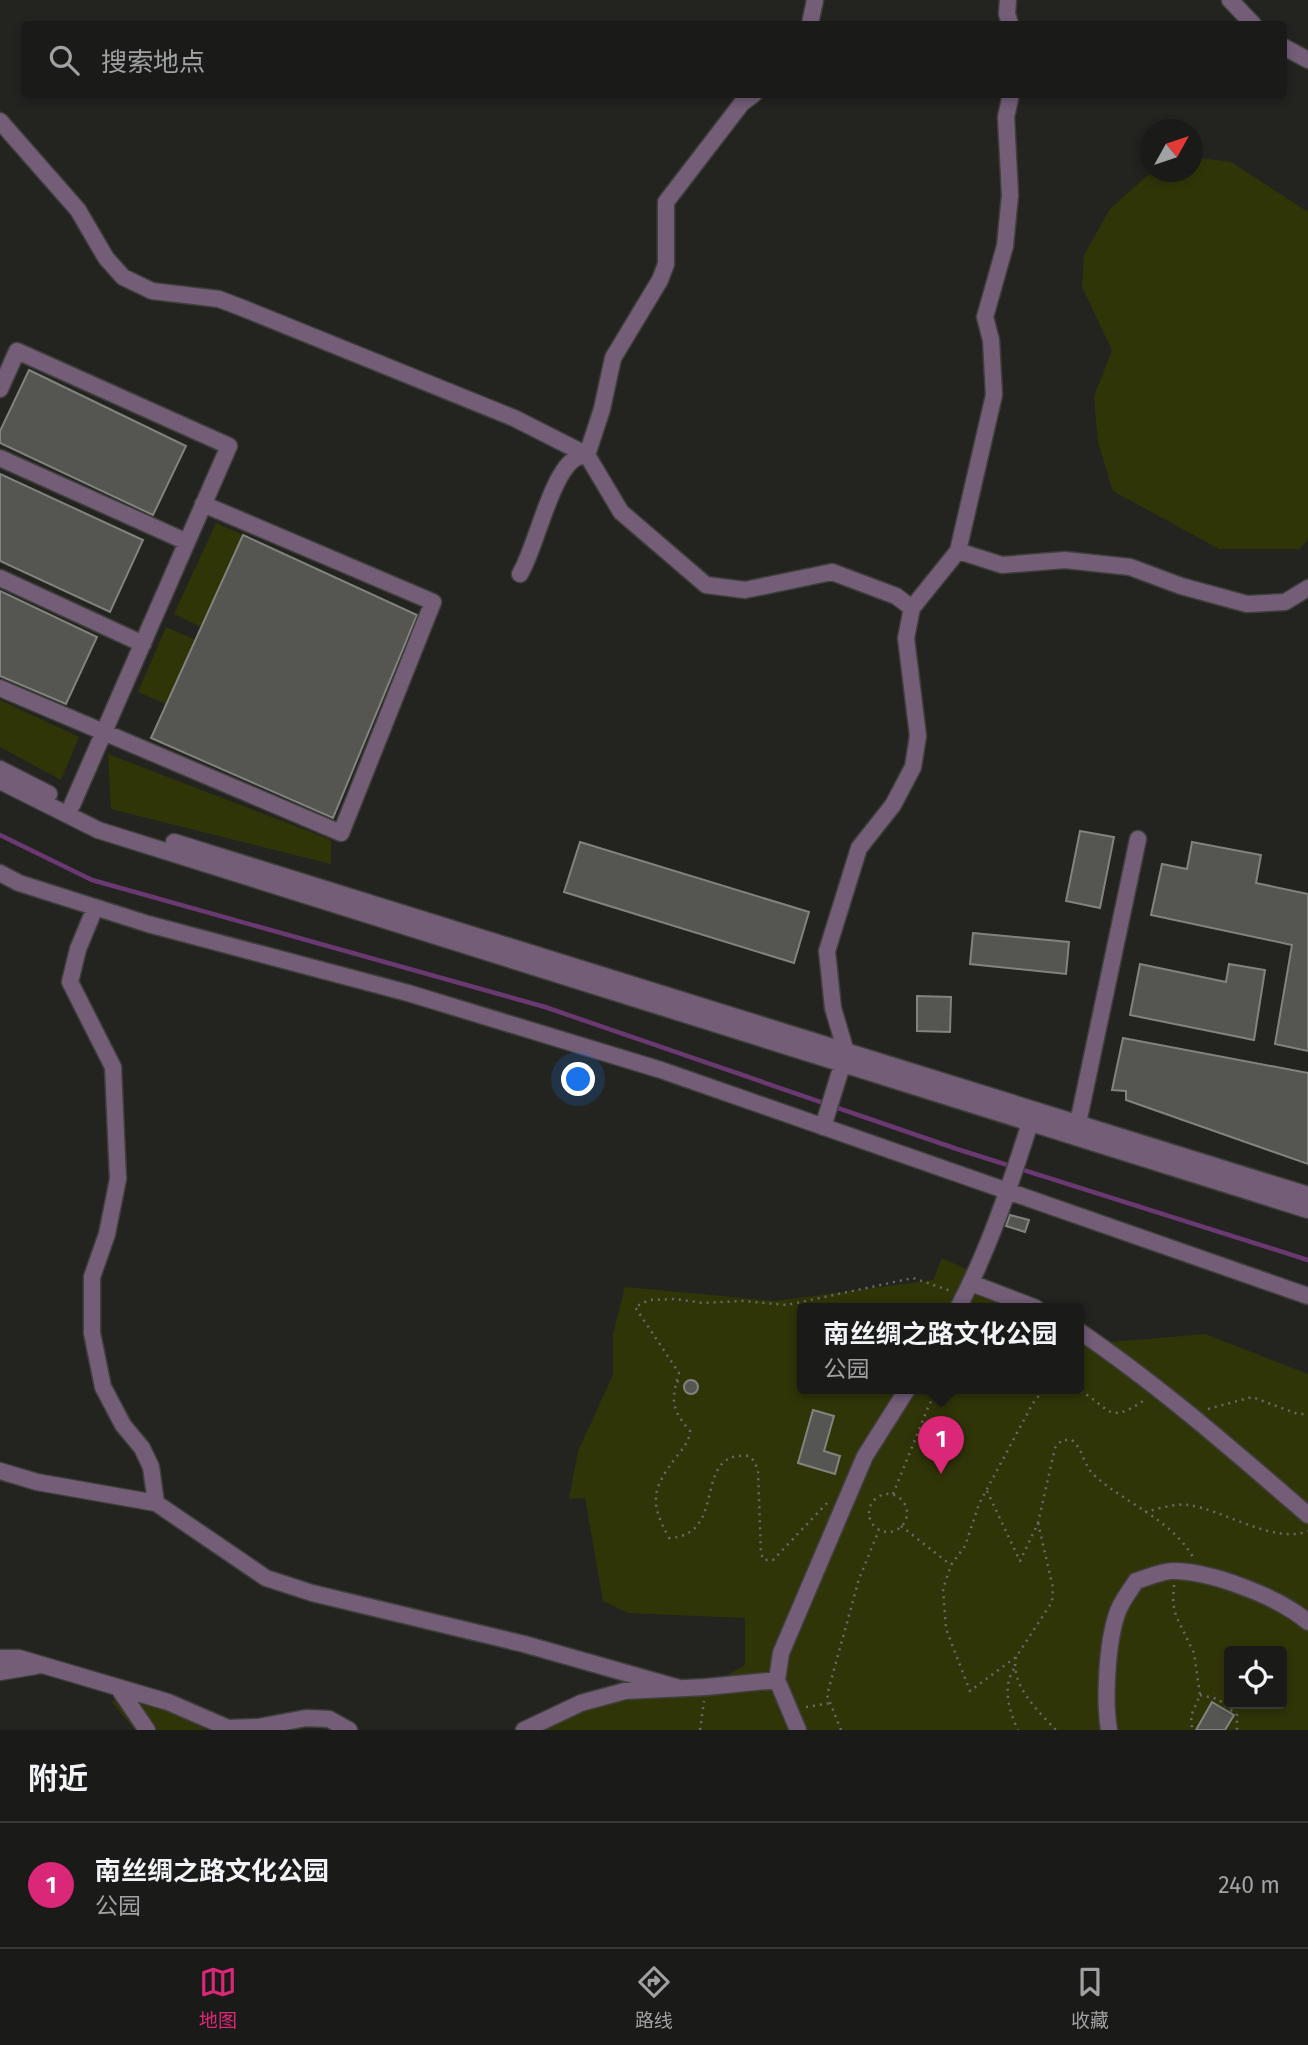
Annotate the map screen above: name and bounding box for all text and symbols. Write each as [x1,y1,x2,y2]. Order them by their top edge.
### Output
search box [21,21,1287,98]
icon: search [45,41,83,79]
text: 搜索地点 [101,47,205,78]
north arrow [1140,119,1203,182]
your location [561,1062,595,1096]
popup [797,1303,1084,1394]
text: 南丝绸之路文化公园 [823,1319,1058,1350]
text: 公园 [823,1355,869,1383]
pin: 1 [918,1416,964,1474]
map controls [1224,1646,1287,1709]
button: locate [1224,1646,1287,1709]
text: 附近 [28,1761,88,1797]
text: 南丝绸之路文化公园 [95,1856,329,1887]
text: 1 [46,1871,56,1899]
text: 240 m [1218,1871,1280,1899]
text: 公园 [95,1892,141,1920]
tab: 地图 [199,1963,237,2032]
tab: 路线 [635,1963,673,2032]
tab: 收藏 [1071,1963,1109,2032]

